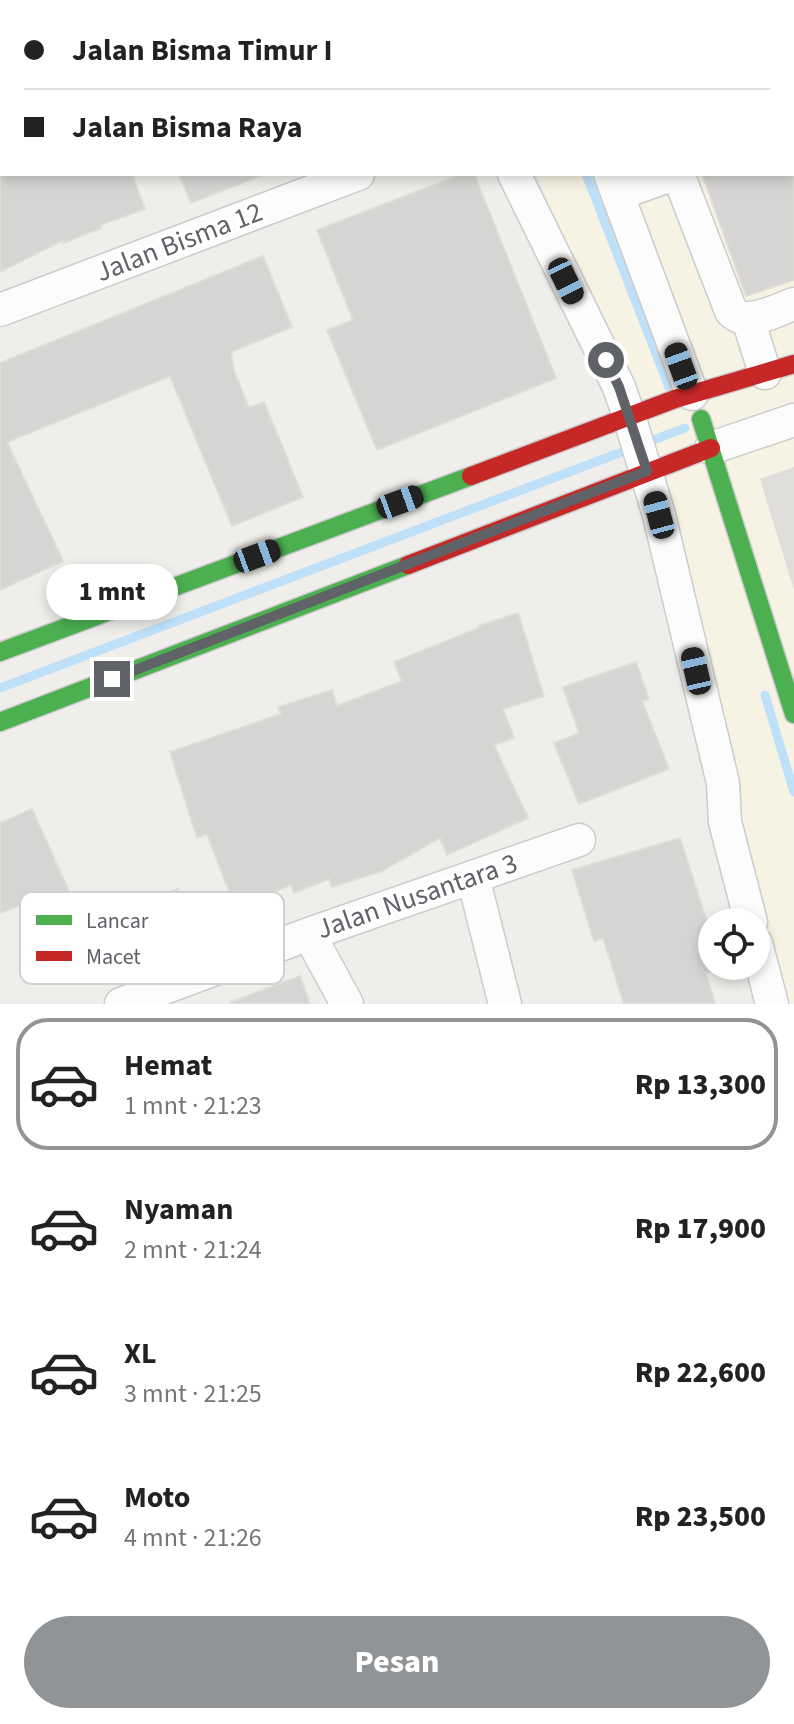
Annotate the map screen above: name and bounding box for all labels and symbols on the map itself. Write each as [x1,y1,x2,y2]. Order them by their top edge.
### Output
street label: Jalan Bisma 12 [90,192,268,292]
car [545,254,587,308]
car [662,339,700,393]
route start [588,342,624,378]
car [373,483,427,521]
car [641,489,677,541]
car [230,537,284,575]
callout: 1 mnt [46,563,178,619]
car [679,645,713,697]
route end [94,661,130,697]
street label: Jalan Nusantara 3 [311,843,523,949]
legend [20,892,284,984]
text: Lancar [86,905,149,937]
text: Macet [86,941,141,973]

